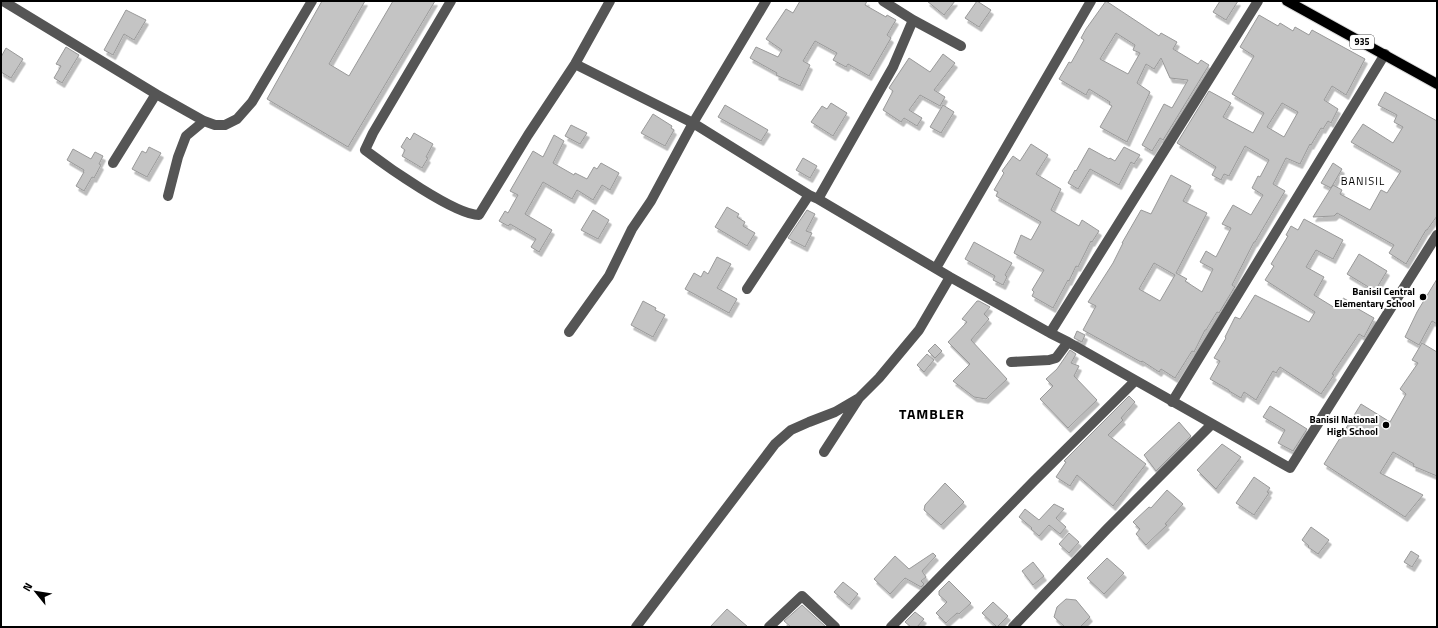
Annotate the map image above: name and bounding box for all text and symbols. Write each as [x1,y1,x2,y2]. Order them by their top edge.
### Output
road number: 935 [1350,35,1374,49]
district label: BANISIL [1341,173,1385,189]
place label: Banisil Central Elementary School [1334,284,1415,311]
marker: Banisil Central Elementary School [1418,292,1428,302]
district label: TAMBLER [899,403,965,424]
place label: Banisil National High School [1310,412,1378,439]
marker: Banisil National High School [1381,420,1391,430]
north arrow [16,572,56,612]
text: N [19,580,36,594]

